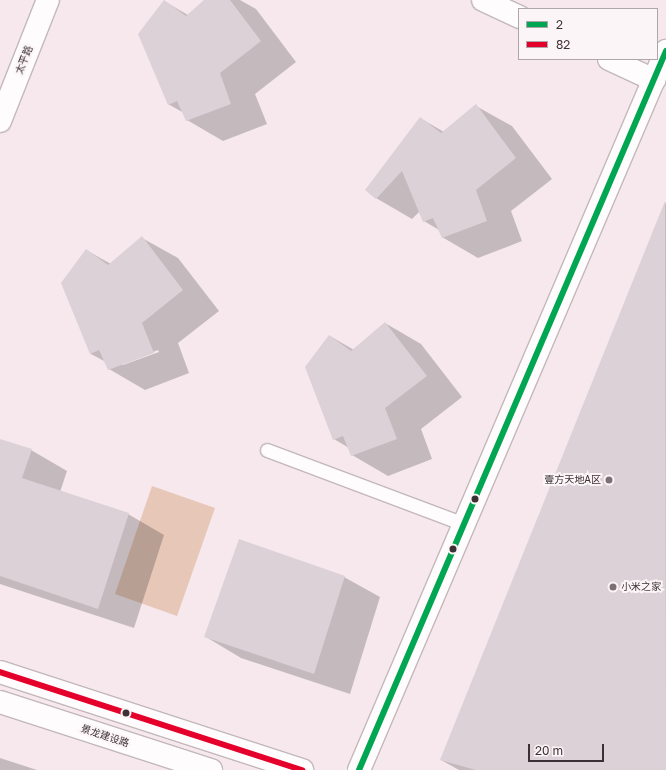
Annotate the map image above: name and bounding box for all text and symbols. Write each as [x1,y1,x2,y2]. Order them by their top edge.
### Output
legend [518,8,658,60]
text: 2 [556,17,563,32]
text: 82 [556,37,570,52]
street label: 太平路 [13,44,35,76]
place label: 壹方天地A区 [544,474,601,486]
marker: 壹方天地A区 [604,475,614,485]
unlabelled marker [470,494,480,504]
unlabelled marker [448,544,458,554]
place label: 小米之家 [621,581,661,593]
marker: 小米之家 [608,582,618,592]
unlabelled marker [121,708,131,718]
street label: 景龙建设路 [79,723,131,749]
scale bar [530,736,606,762]
text: 20 m [535,743,563,758]

